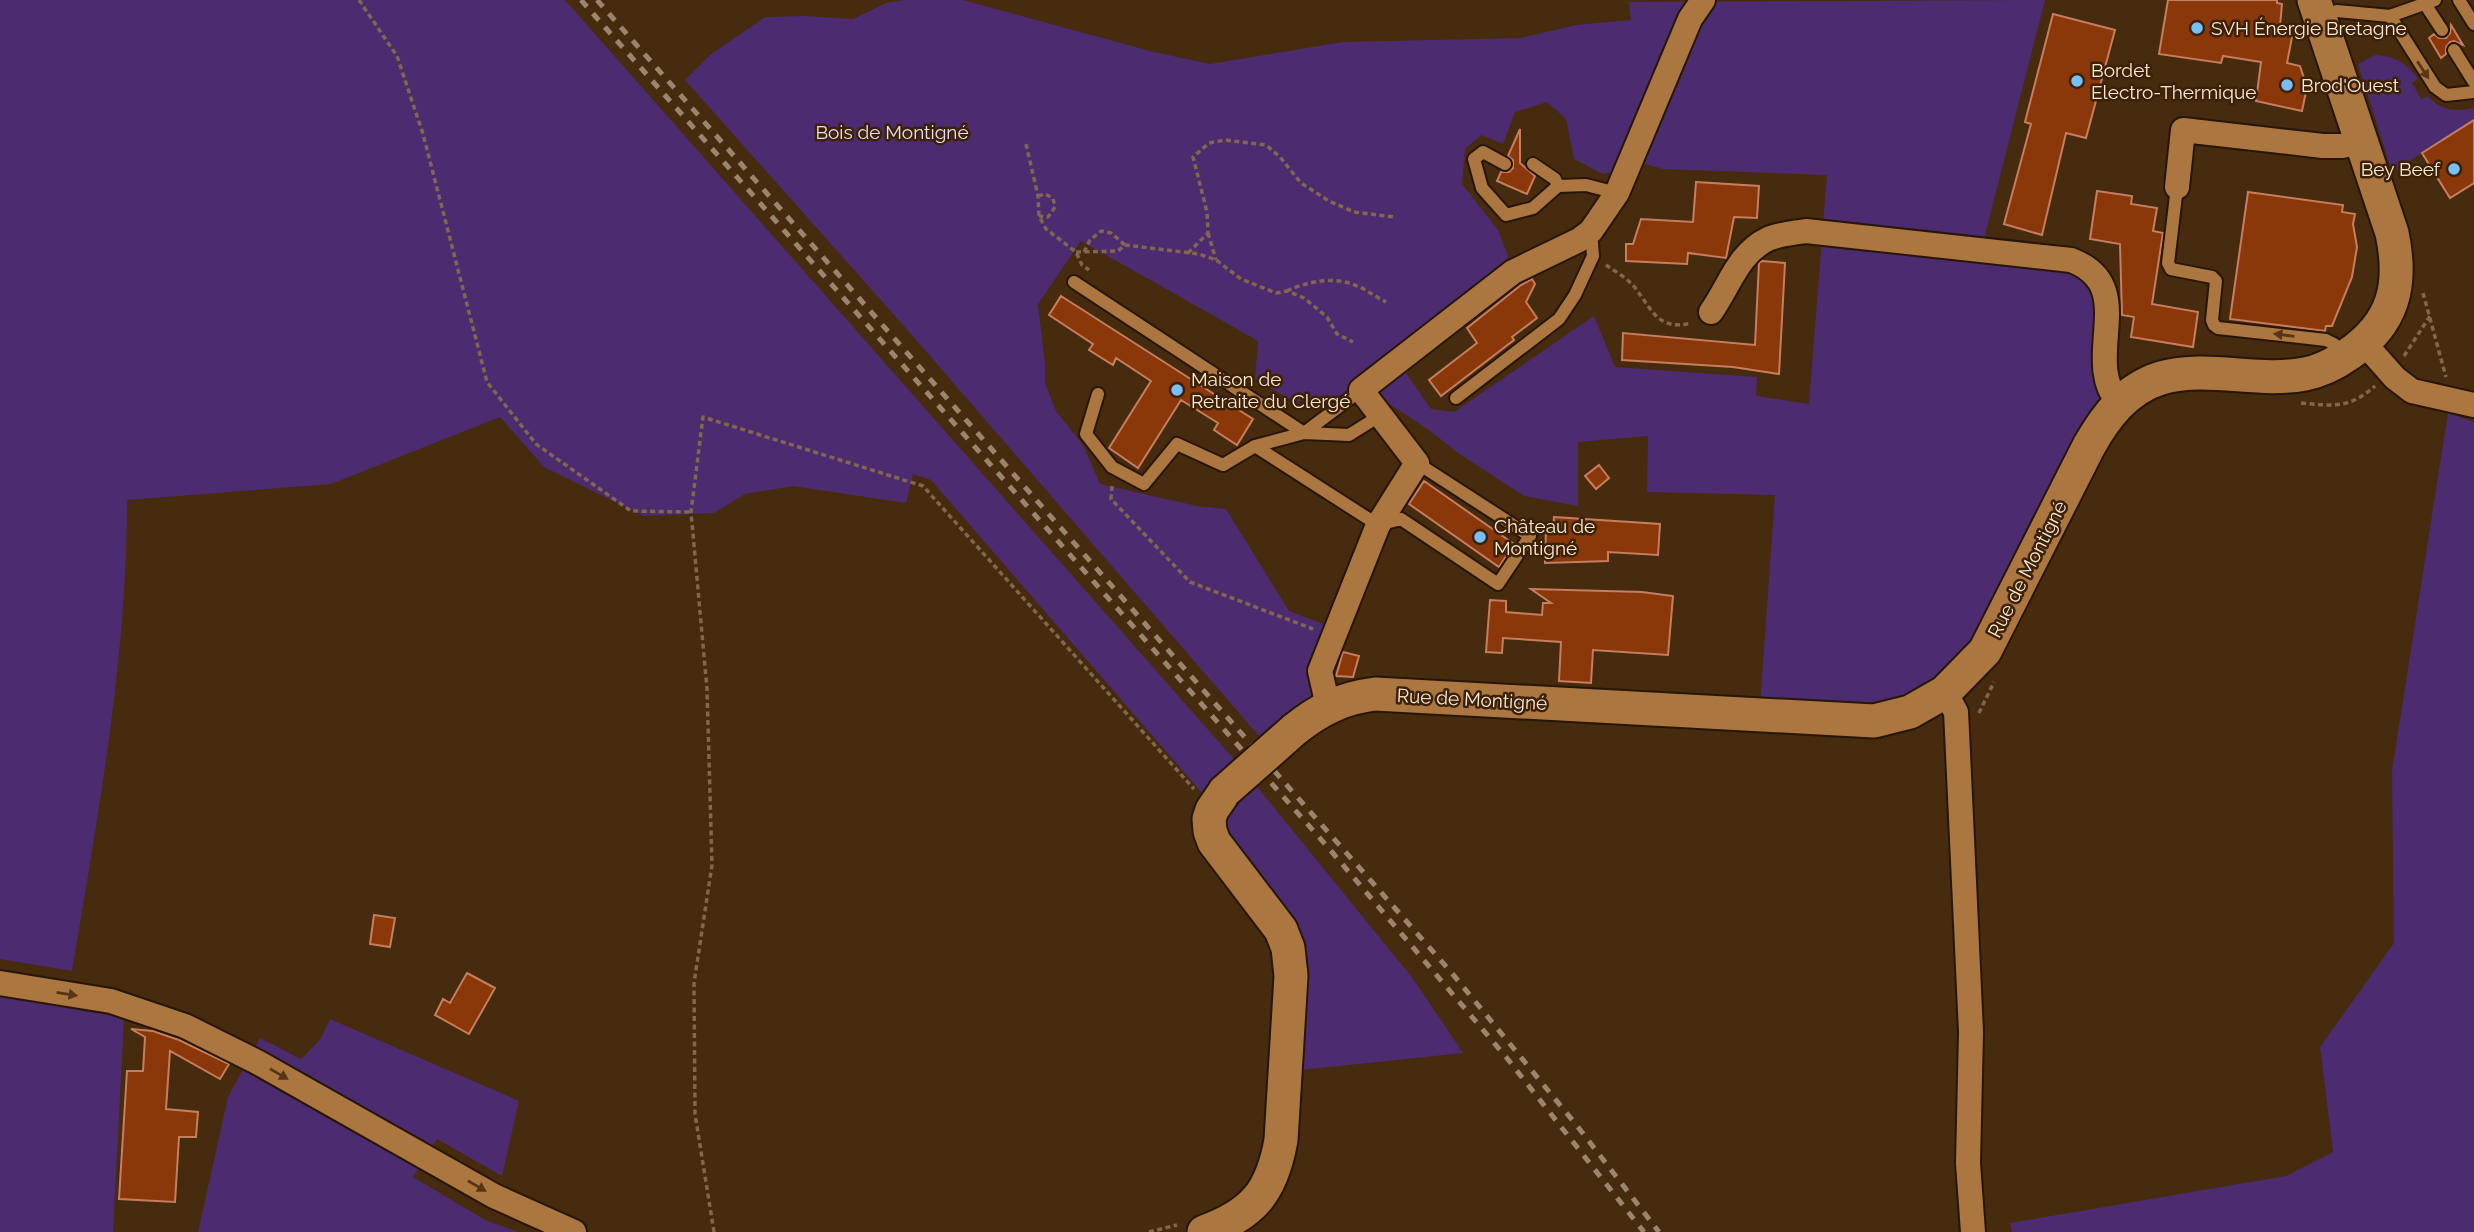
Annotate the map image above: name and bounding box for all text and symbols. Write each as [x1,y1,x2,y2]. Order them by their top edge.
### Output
place label: SVH Énergie Bretagne [2211,17,2407,39]
marker: SVH Énergie Bretagne [2189,20,2205,36]
place label: Bordet Electro-Thermique [2091,59,2256,103]
one-way arrow [2417,60,2430,79]
marker: Bordet Electro-Thermique [2069,73,2085,89]
place label: Brod'Ouest [2301,74,2400,96]
marker: Brod'Ouest [2279,77,2295,93]
park label: Bois de Montigné [815,121,969,143]
place label: Bey Beef [2361,158,2441,180]
marker: Bey Beef [2446,161,2462,177]
one-way arrow [2273,330,2295,341]
place label: Maison de Retraite du Clergé [1191,368,1350,412]
marker: Maison de Retraite du Clergé [1169,382,1185,398]
street label: Rue de Montigné [1983,497,2071,641]
place label: Château de Montigné [1494,515,1595,559]
marker: Château de Montigné [1472,529,1488,545]
street label: Rue de Montigné [1396,684,1548,714]
one-way arrow [56,989,78,1000]
one-way arrow [269,1068,288,1080]
one-way arrow [467,1180,486,1192]

